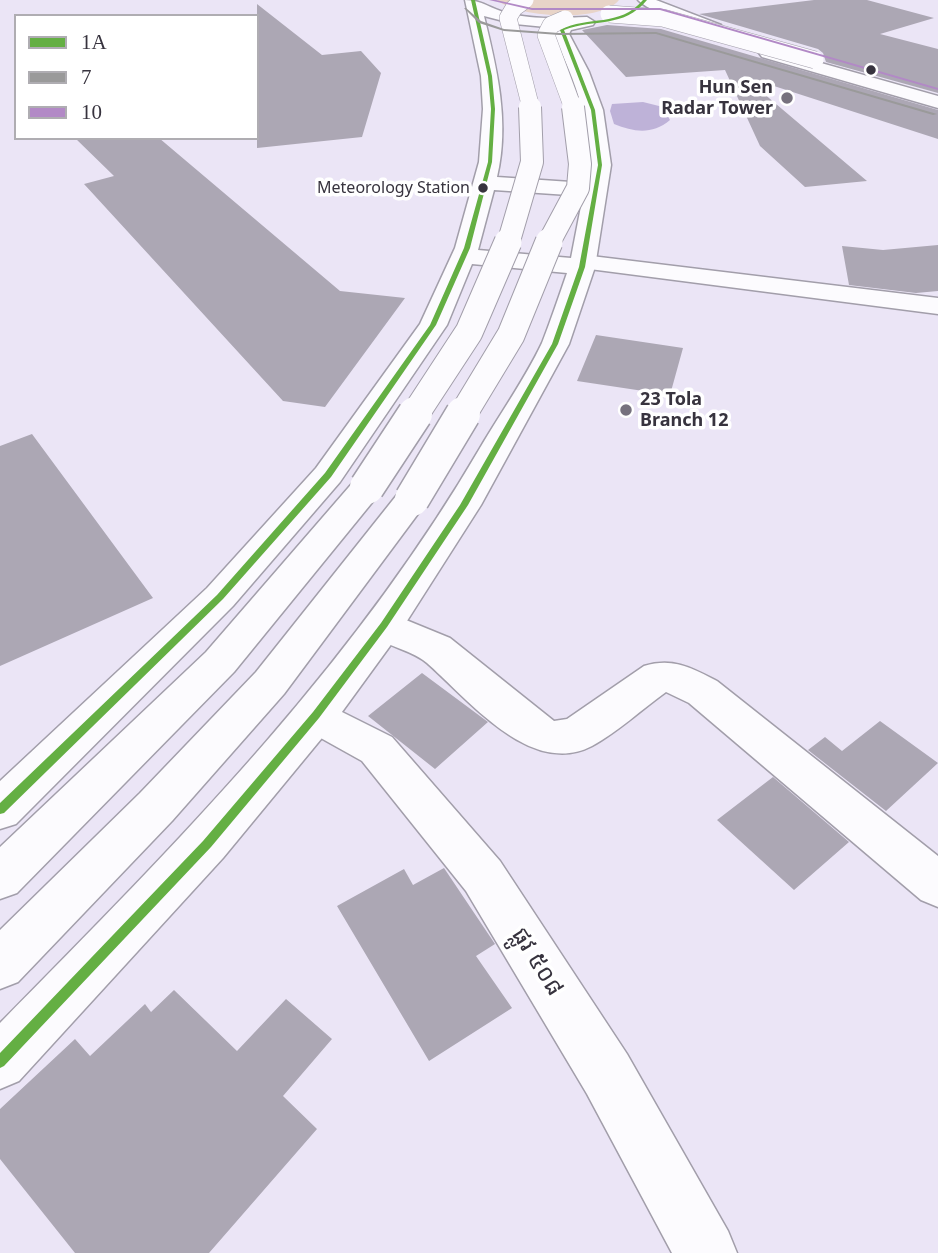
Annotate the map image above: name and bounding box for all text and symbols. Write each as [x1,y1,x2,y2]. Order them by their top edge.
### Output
legend [14,14,259,140]
text: 1A [81,30,107,54]
unlabelled marker [864,63,878,77]
text: 7 [81,65,92,89]
place label: Hun Sen Radar Tower [662,77,773,119]
marker: Hun Sen Radar Tower [779,90,795,106]
text: 10 [81,100,102,124]
place label: Meteorology Station [320,178,470,198]
marker: Meteorology Station [476,181,490,195]
place label: 23 Tola Branch 12 [640,389,728,432]
marker: 23 Tola Branch 12 [618,402,634,418]
street label: ផ្លូវ ៥០៨ [505,923,569,1001]

